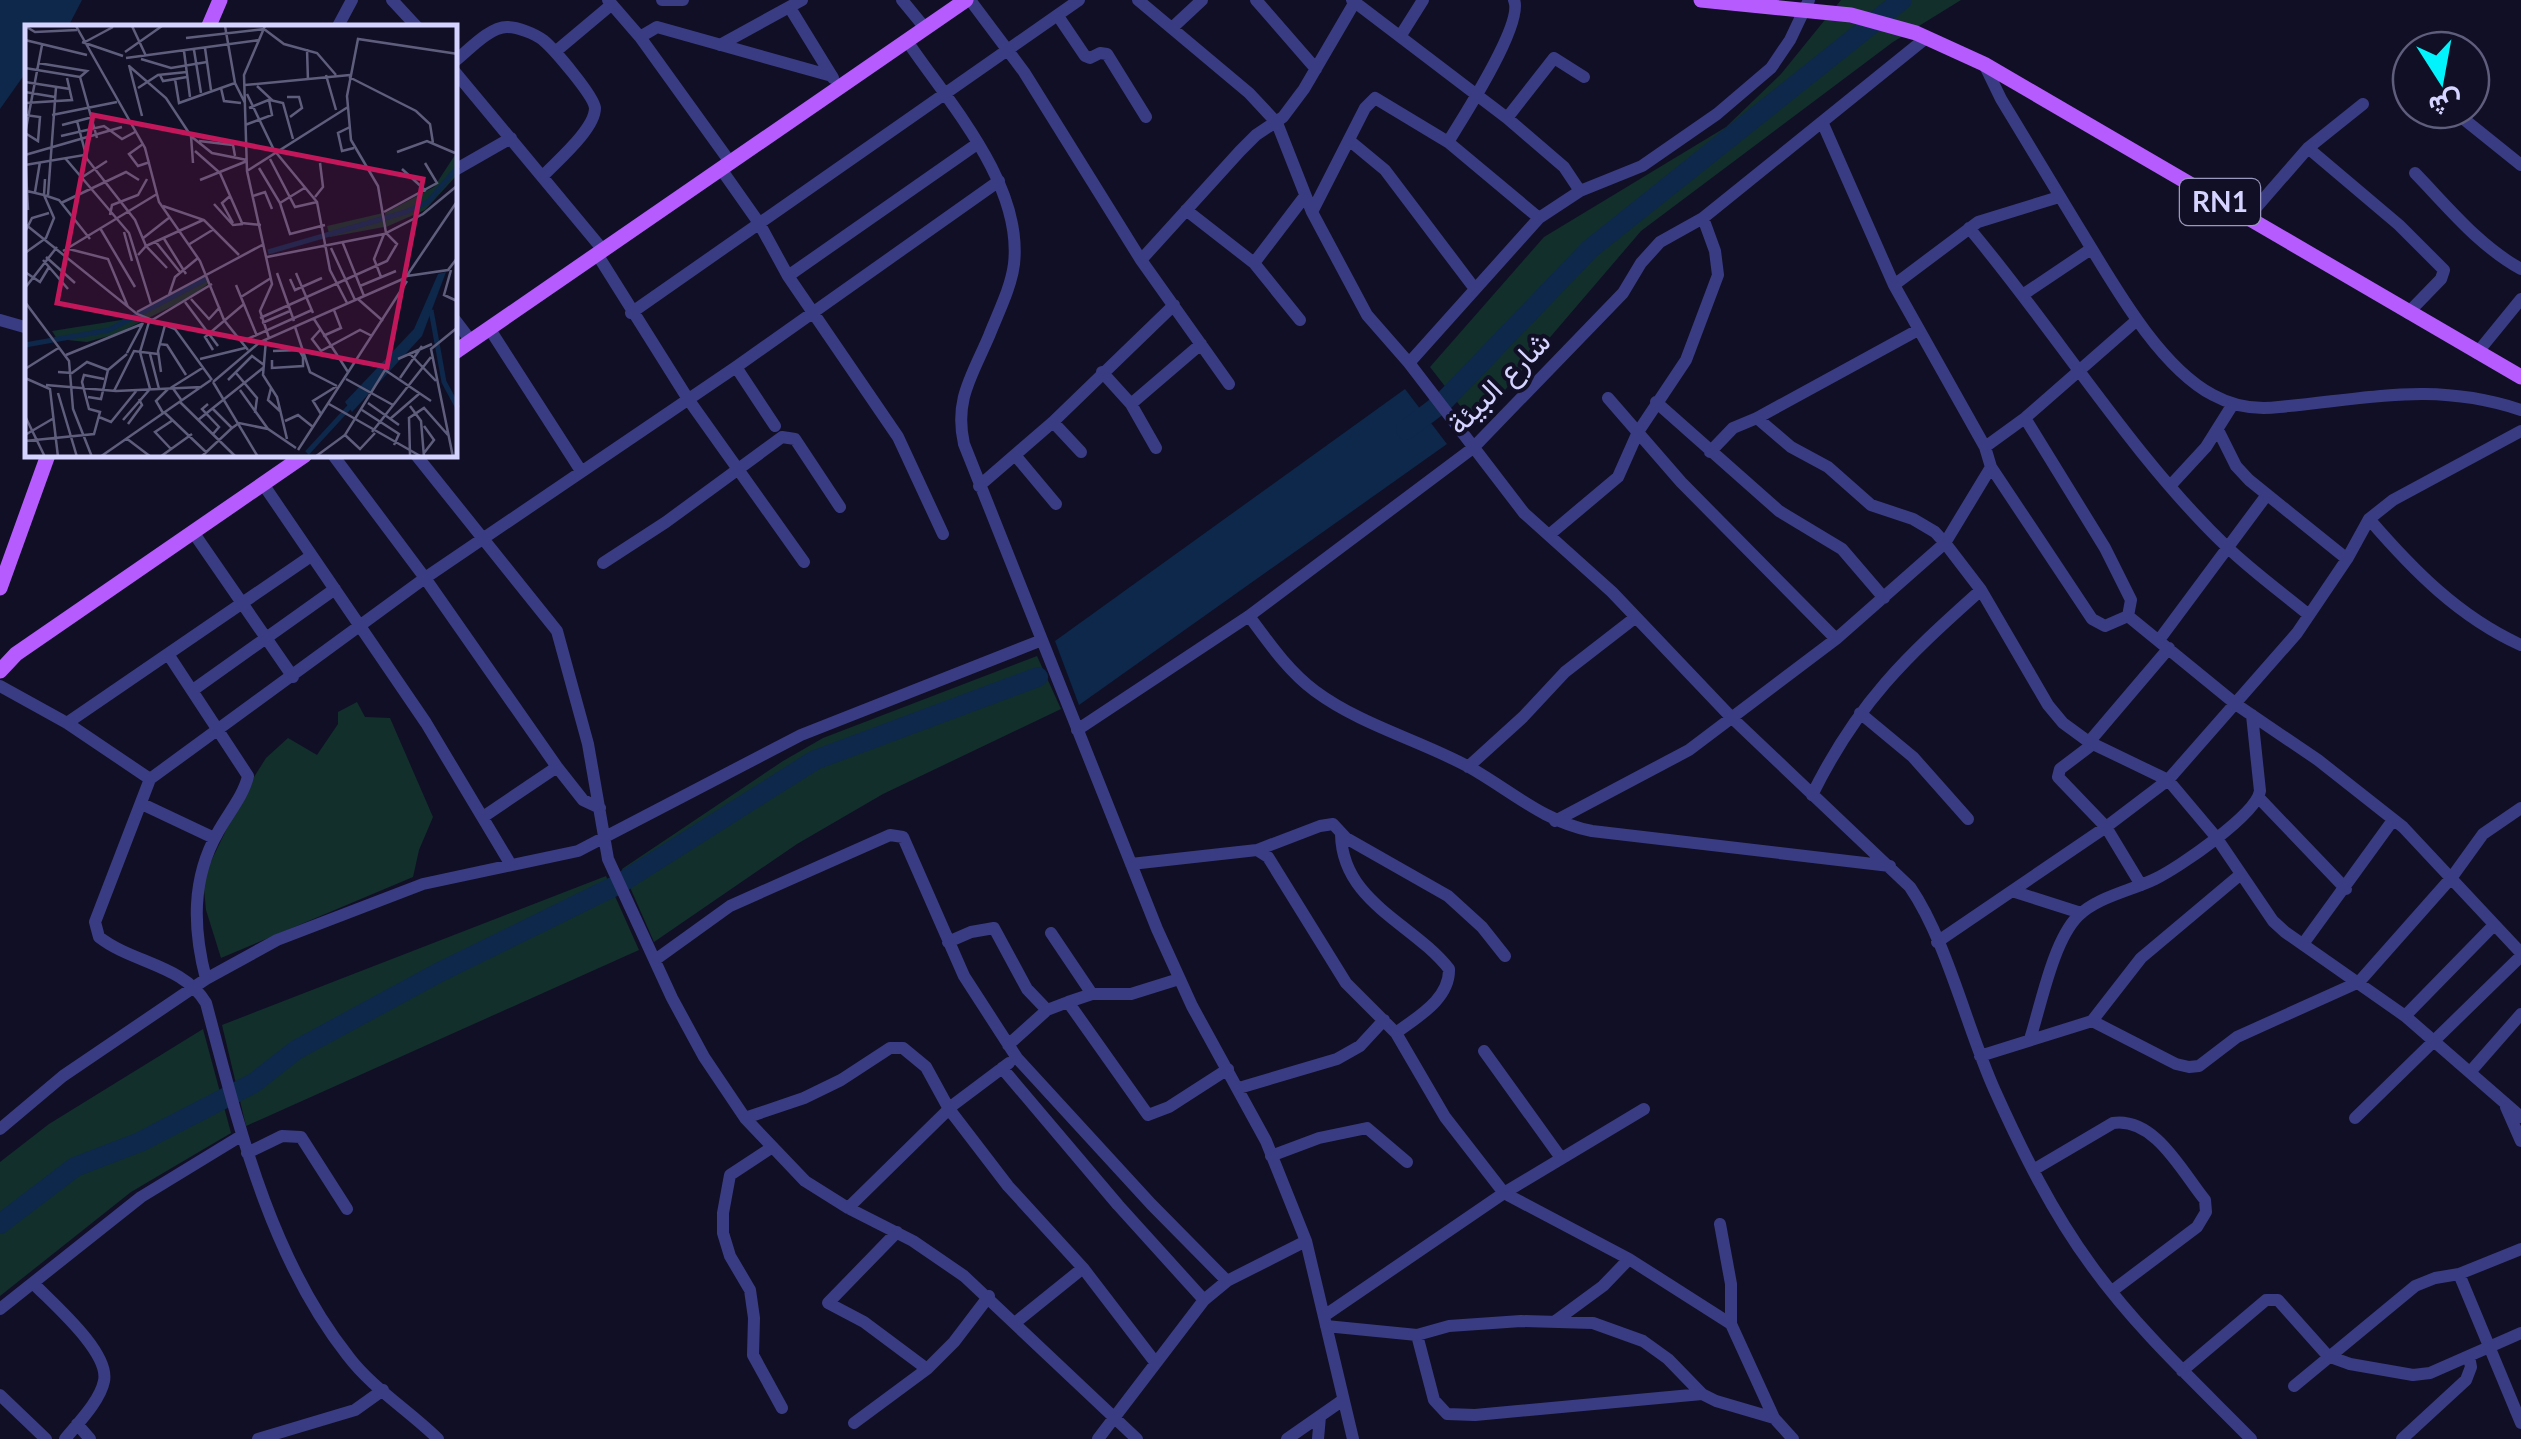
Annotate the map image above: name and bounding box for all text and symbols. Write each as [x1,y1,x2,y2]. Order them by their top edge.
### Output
inset map [25,25,458,458]
north arrow [2391,30,2491,130]
text: ش [2426,85,2466,125]
road number: RN1 [2180,179,2260,225]
street label: شارع البيئة [1438,322,1560,444]

